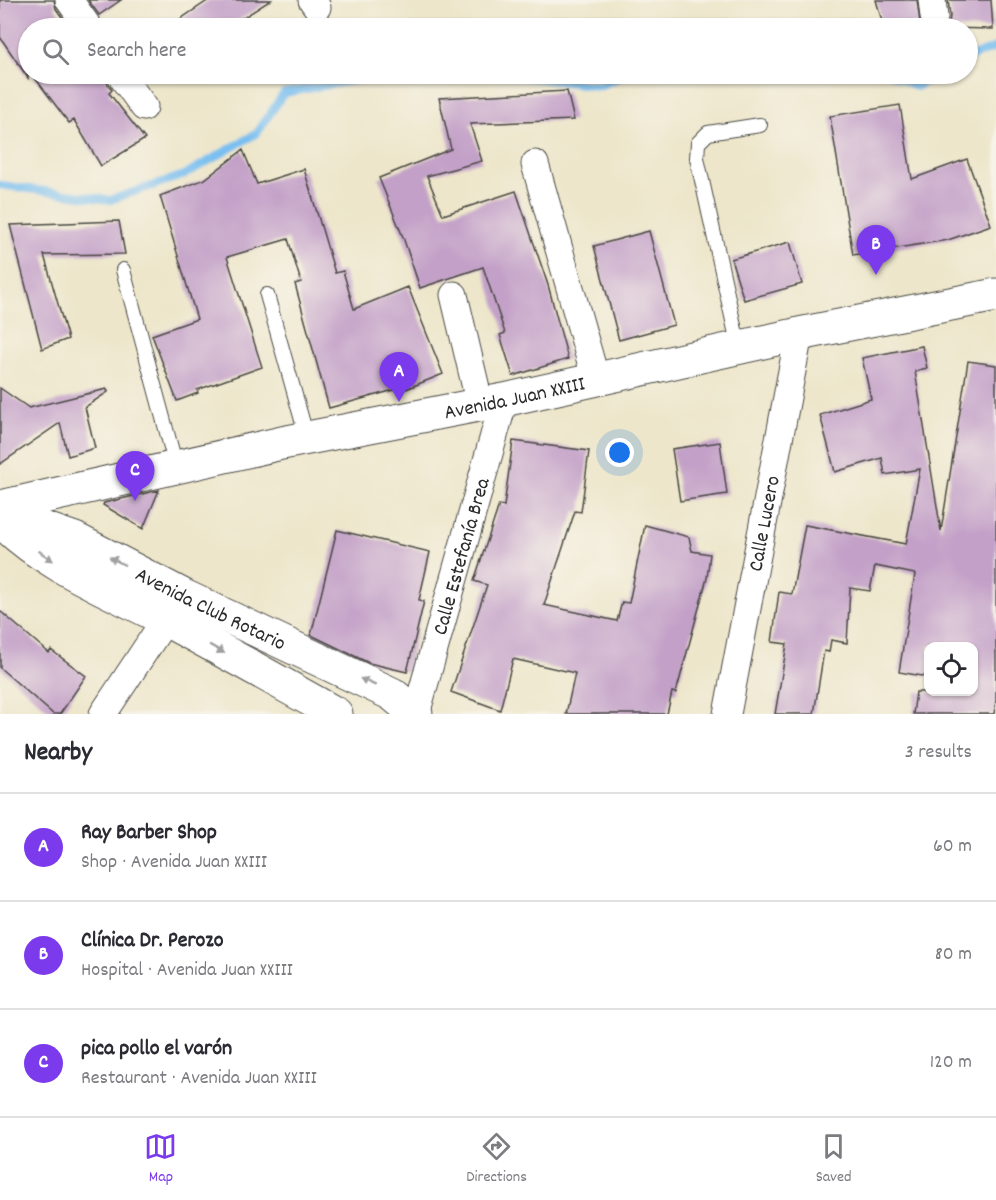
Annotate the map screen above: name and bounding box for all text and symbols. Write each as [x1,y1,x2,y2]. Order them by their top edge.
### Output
search box [18,18,978,84]
icon: search [39,35,72,68]
text: Search here [87,36,186,67]
pin: B [856,226,896,275]
pin: A [380,352,418,402]
street label: Avenida Juan XXIII [442,370,589,429]
your location [605,438,634,467]
pin: C [116,452,154,501]
street label: Calle Estefanía Brea [427,474,500,639]
street label: Calle Lucero [742,474,790,574]
one-way arrow [37,550,53,562]
one-way arrow [108,556,125,565]
street label: Avenida Club Rotario [129,561,290,660]
map controls [924,642,978,696]
button: locate [924,642,978,696]
one-way arrow [209,643,226,653]
one-way arrow [359,678,376,687]
text: Nearby [24,735,92,772]
text: 3 results [905,739,972,767]
text: Ray Barber Shop [81,818,217,849]
text: A [38,833,49,861]
text: 60 m [933,833,972,861]
text: Shop · Avenida Juan XXIII [81,849,267,877]
text: Clínica Dr. Perozo [81,926,224,957]
text: B [39,941,48,969]
text: 80 m [935,941,972,969]
text: Hospital · Avenida Juan XXIII [81,957,293,985]
text: pica pollo el varón [81,1034,232,1065]
text: C [39,1049,48,1077]
text: 120 m [930,1049,972,1077]
text: Restaurant · Avenida Juan XXIII [81,1065,317,1093]
tab: Map [144,1130,177,1189]
tab: Directions [466,1130,527,1189]
tab: Saved [816,1130,852,1189]

